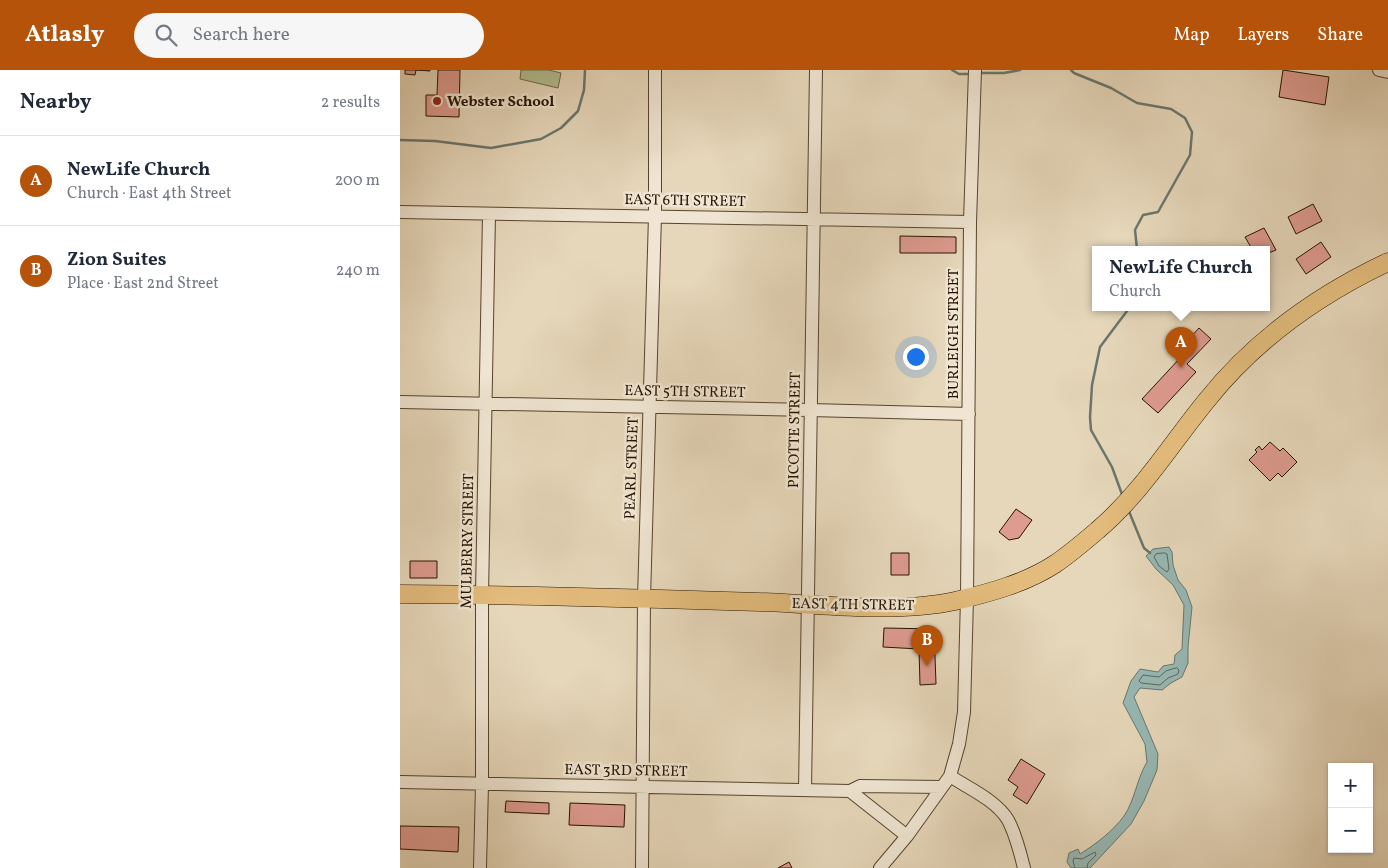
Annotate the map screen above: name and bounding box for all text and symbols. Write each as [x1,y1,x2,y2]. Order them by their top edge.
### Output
search box [134,13,484,58]
text: Atlasly [25,18,104,52]
icon: search [152,21,180,49]
text: Search here [192,22,290,48]
text: Map [1173,23,1209,48]
text: Layers [1237,23,1289,48]
text: Share [1317,23,1363,48]
text: Nearby [20,88,91,117]
text: 2 results [321,92,380,114]
place label: Webster School [447,92,554,113]
marker: Webster School [431,95,443,107]
text: NewLife Church [67,157,210,183]
text: A [30,170,42,192]
text: 200 m [335,170,380,192]
text: Church · East 4th Street [67,183,232,205]
street label: EAST 6TH STREET [624,190,746,213]
popup [1092,246,1270,311]
text: Zion Suites [67,247,166,273]
text: NewLife Church [1109,255,1253,281]
text: B [31,260,41,282]
text: 240 m [336,260,380,282]
street label: BURLEIGH STREET [944,269,965,399]
text: Place · East 2nd Street [67,273,219,295]
text: Church [1109,281,1161,303]
pin: A [1165,327,1197,368]
your location [903,344,929,370]
street label: PICOTTE STREET [784,371,807,488]
street label: EAST 5TH STREET [624,381,746,404]
street label: PEARL STREET [620,416,645,520]
street label: MULBERRY STREET [457,473,480,609]
street label: EAST 4TH STREET [791,594,915,617]
pin: B [911,625,943,666]
street label: EAST 3RD STREET [564,760,688,783]
map controls [1328,763,1373,853]
button: + [1328,763,1373,808]
button: − [1328,808,1373,853]

